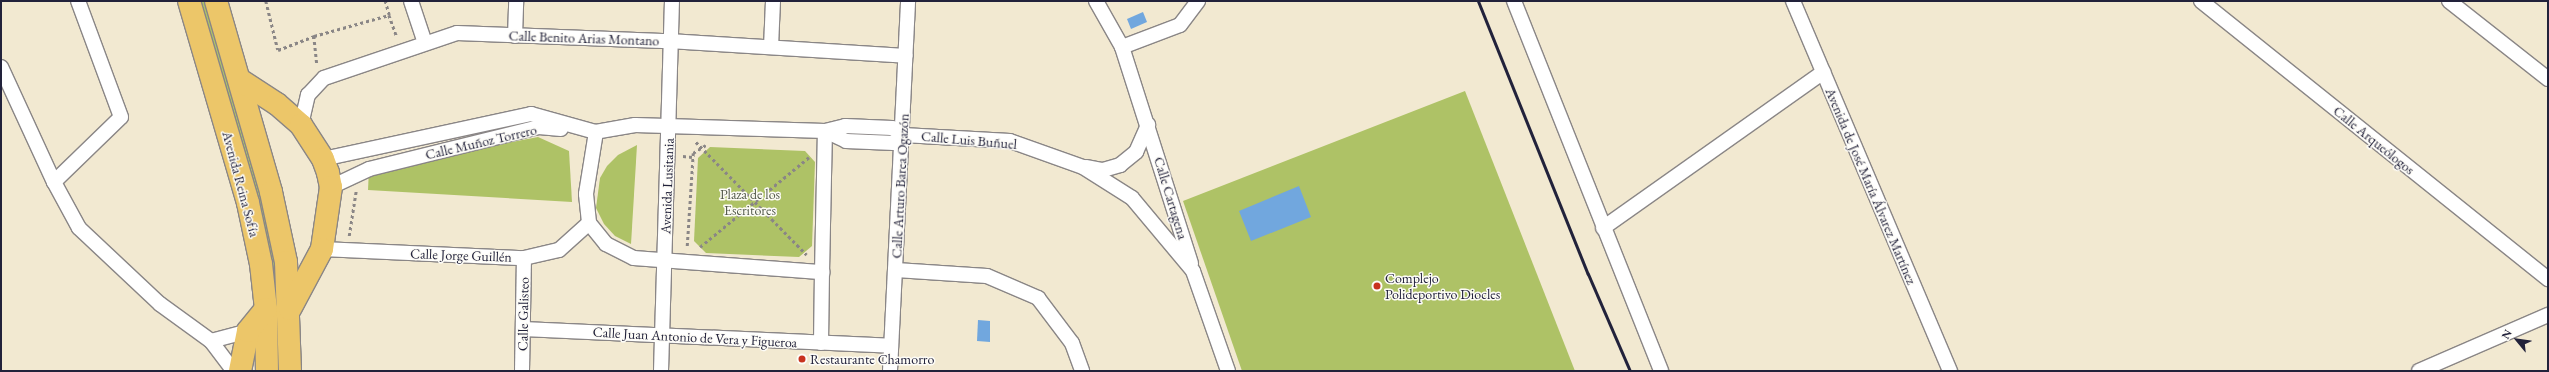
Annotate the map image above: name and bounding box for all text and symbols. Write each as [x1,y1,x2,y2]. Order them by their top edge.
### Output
street label: Calle Benito Arias Montano [508,27,660,49]
street label: Avenida de José María Álvarez Martínez [1822,85,1920,287]
street label: Calle Arqueólogos [2330,102,2418,178]
street label: Calle Arturo Barea Ogazón [888,113,912,259]
street label: Calle Muñoz Torrero [424,121,538,163]
street label: Calle Luis Buñuel [920,127,1018,153]
street label: Avenida Reina Sofía [219,129,263,239]
street label: Avenida Lusitania [657,138,677,234]
street label: Calle Cartagena [1151,155,1191,241]
park label: Plaza de los Escritores [720,186,780,218]
street label: Calle Jorge Guillén [410,245,512,265]
place label: Complejo Polideportivo Diocles [1385,270,1500,302]
street label: Calle Galisteo [514,277,532,351]
marker: Complejo Polideportivo Diocles [1372,281,1382,291]
north arrow [2497,320,2537,360]
street label: Calle Juan Antonio de Vera y Figueroa [592,323,798,351]
text: N [2498,327,2515,341]
place label: Restaurante Chamorro [810,351,934,367]
marker: Restaurante Chamorro [797,354,807,364]

